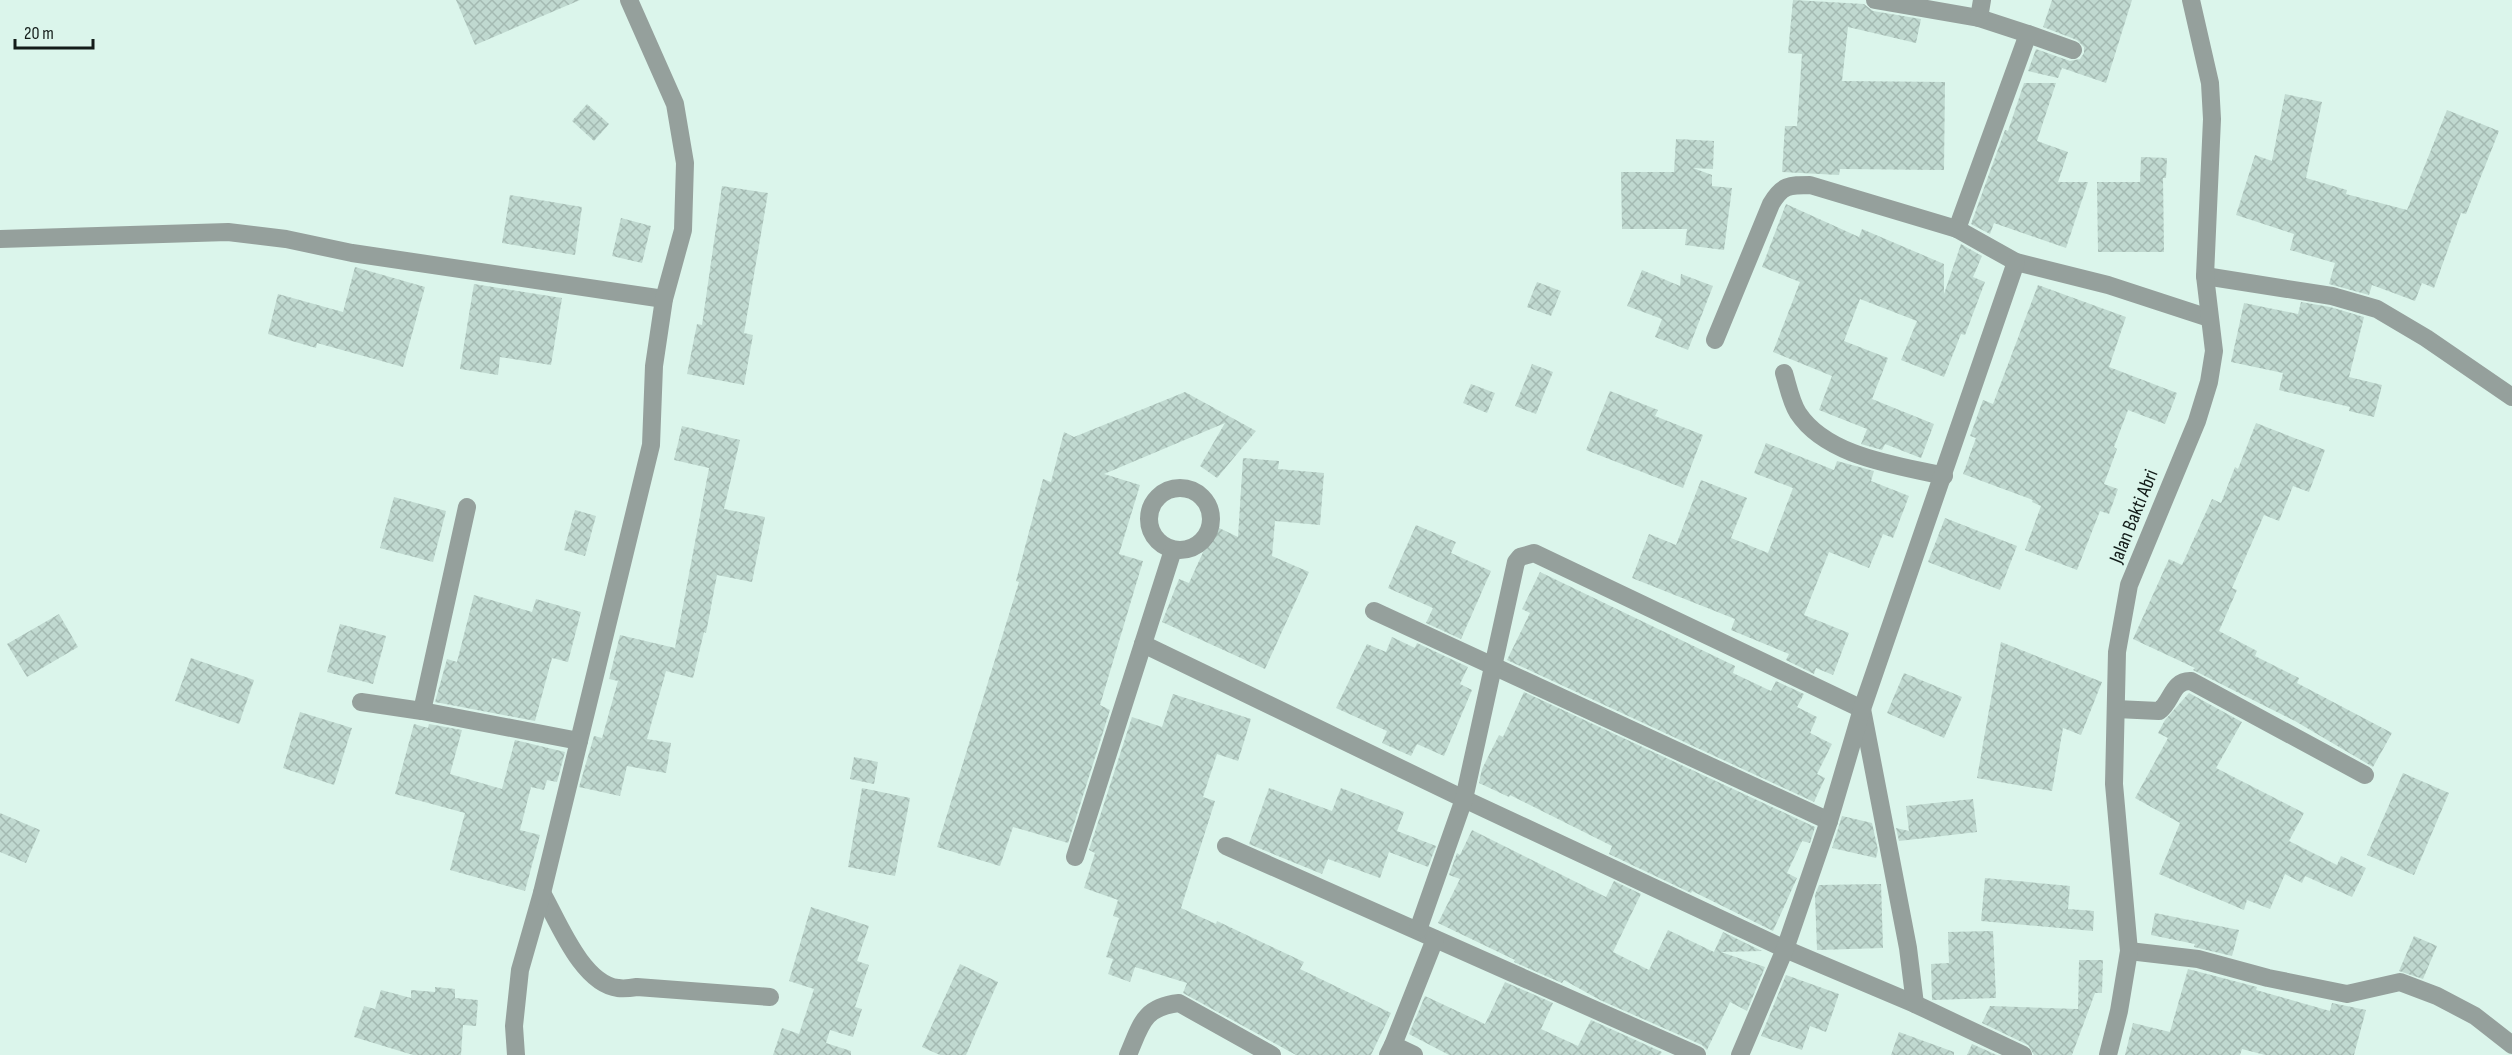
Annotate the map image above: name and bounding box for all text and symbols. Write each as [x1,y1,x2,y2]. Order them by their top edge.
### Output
scale bar [15,12,93,50]
text: 20 m [24,23,54,44]
street label: Jalan Bakti Abri [2104,466,2164,568]

